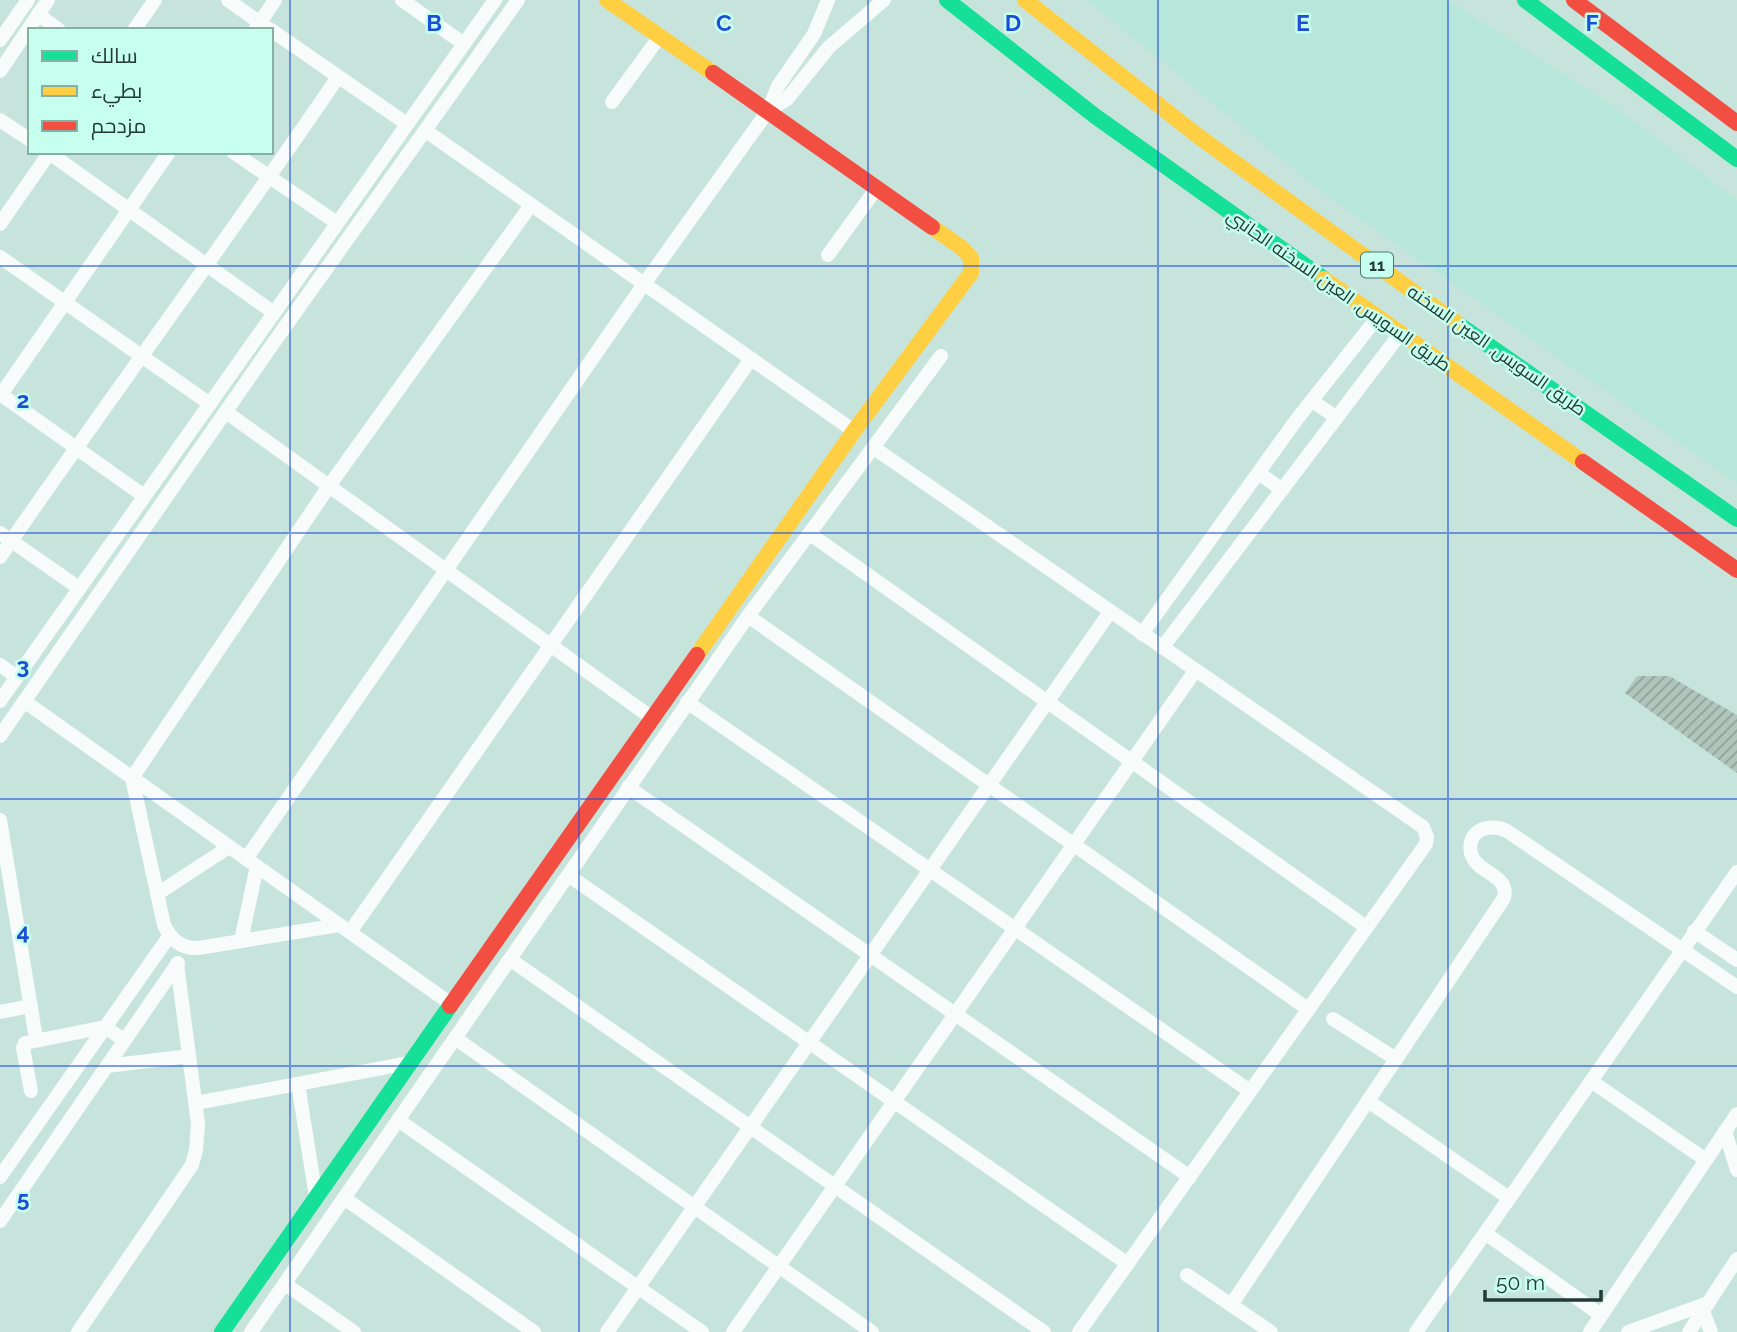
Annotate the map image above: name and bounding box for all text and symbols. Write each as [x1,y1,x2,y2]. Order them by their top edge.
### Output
text: B [426,9,442,36]
text: C [716,9,732,36]
text: D [1005,9,1021,36]
text: E [1296,9,1310,36]
text: F [1585,9,1599,36]
legend [28,28,273,154]
text: سالك [91,43,138,68]
text: بطيء [91,78,142,107]
text: مزدحم [91,113,146,140]
street label: طريق السويس, العين السخنه الجانبي [1221,204,1455,379]
road number: 11 [1361,252,1393,278]
street label: طريق السويس, العين السخنه [1403,280,1590,421]
text: 2 [17,386,29,413]
text: 3 [17,652,29,679]
text: 4 [16,918,30,945]
text: 5 [17,1185,30,1212]
scale bar [1485,1258,1600,1302]
text: 50 m [1496,1270,1545,1295]

